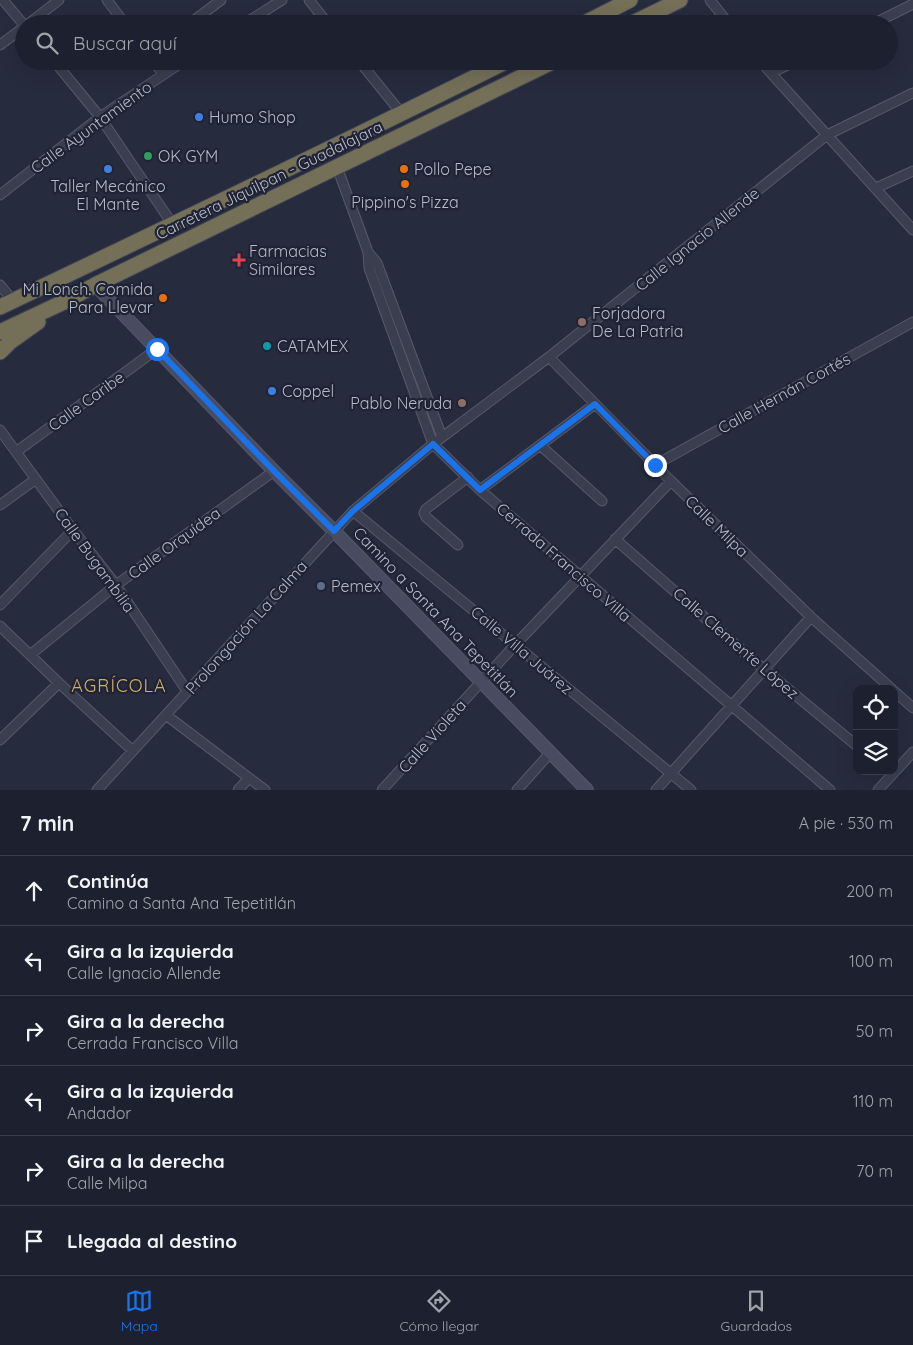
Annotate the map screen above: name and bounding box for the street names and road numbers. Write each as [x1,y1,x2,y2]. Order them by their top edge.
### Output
street label: Calle Ayuntamiento [27,76,155,178]
street label: Carretera Jiquilpan - Guadalajara [152,116,386,244]
street label: Calle Ignacio Allende [631,183,763,295]
street label: Calle Hernán Cortés [714,348,854,438]
street label: Calle Caribe [44,367,128,435]
street label: Calle Milpa [681,491,753,561]
street label: Cerrada Francisco Villa [493,498,635,626]
street label: Calle Orquídea [124,503,224,583]
street label: Calle Bugambilia [50,504,140,616]
street label: Camino a Santa Ana Tepetitlán [349,523,523,701]
street label: Prolongación La Calma [181,556,311,698]
street label: Calle Clemente López [669,583,803,703]
street label: Calle Villa Juárez [467,602,577,698]
street label: Calle Violeta [394,695,470,777]

